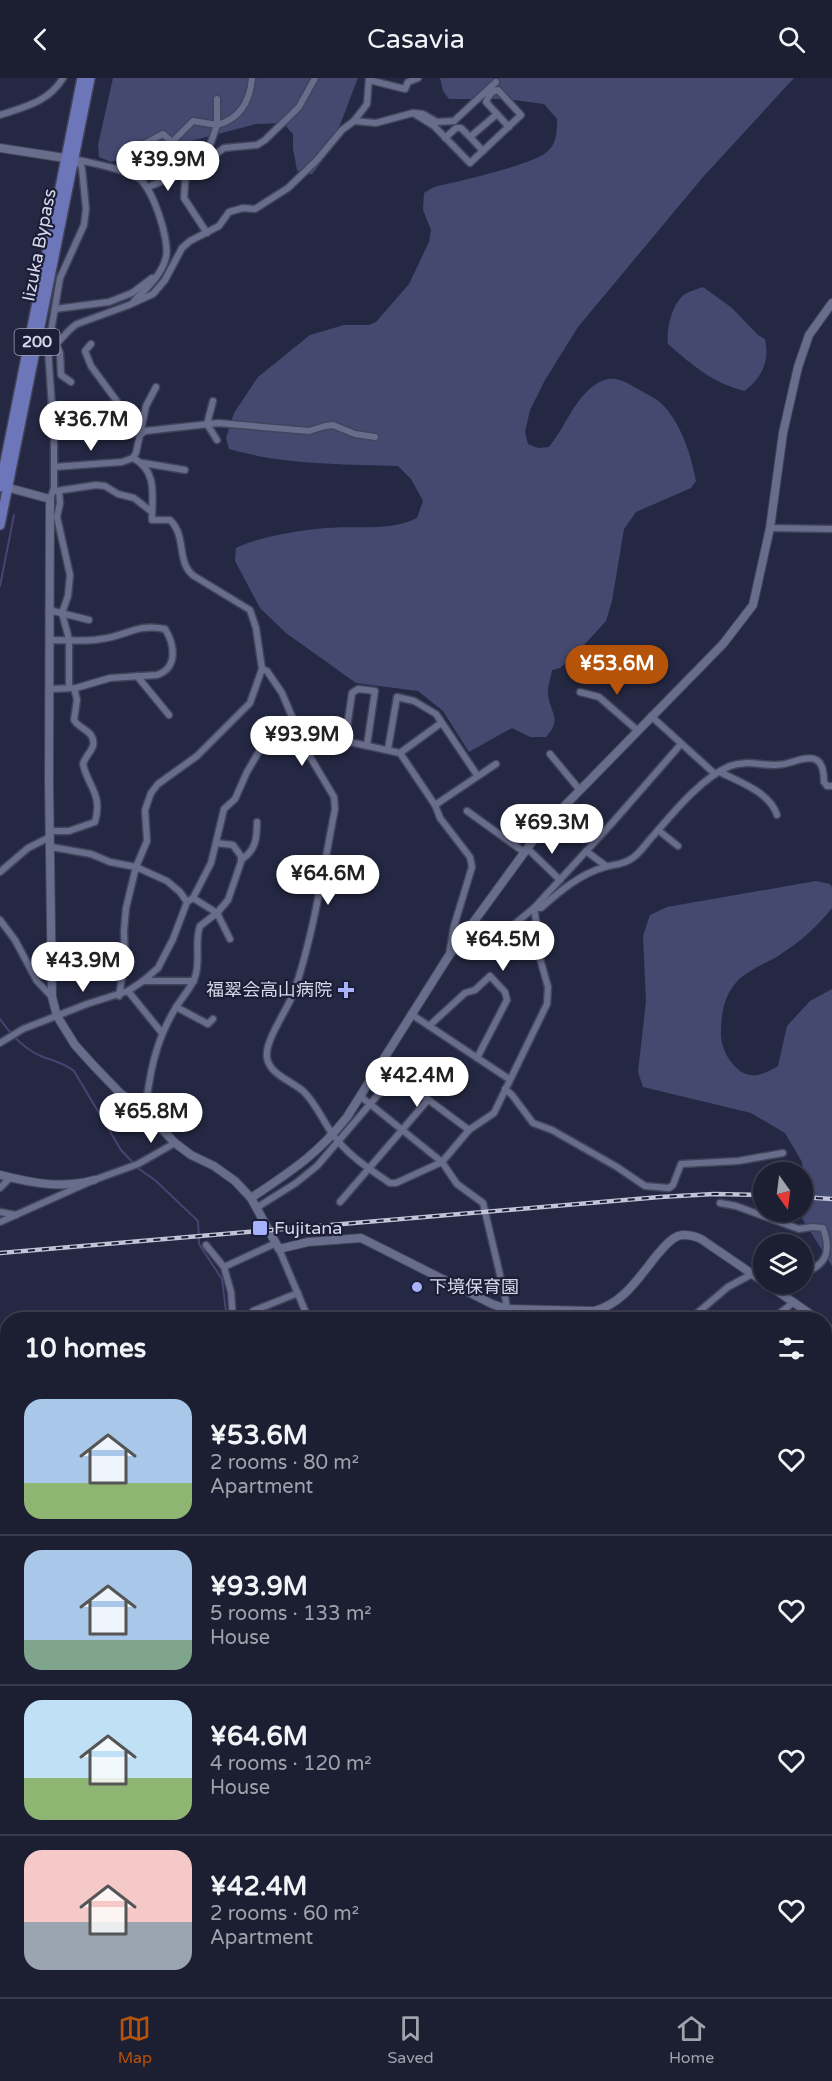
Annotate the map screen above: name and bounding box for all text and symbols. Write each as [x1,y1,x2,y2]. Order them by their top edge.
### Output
icon: back [24,23,57,56]
text: Casavia [367,23,465,56]
icon: search [775,23,808,56]
pin: ¥39.9M [119,141,217,192]
text: ¥39.9M [130,148,206,172]
street label: Iizuka Bypass [17,187,61,303]
road number: 200 [15,329,60,355]
pin: ¥36.7M [42,401,140,452]
text: ¥36.7M [53,408,129,432]
pin: ¥53.6M [568,645,666,696]
text: ¥53.6M [579,652,655,676]
pin: ¥93.9M [253,716,351,767]
text: ¥93.9M [264,723,340,747]
pin: ¥69.3M [503,804,601,855]
text: ¥69.3M [514,811,590,835]
pin: ¥64.6M [279,855,377,906]
text: ¥64.6M [290,862,366,886]
pin: ¥64.5M [454,921,552,972]
text: ¥64.5M [465,928,541,952]
pin: ¥43.9M [34,942,132,993]
text: ¥43.9M [45,949,121,973]
place label: 福翠会高山病院 [206,979,332,1001]
marker: 福翠会高山病院 [337,981,355,999]
pin: ¥42.4M [368,1057,466,1108]
text: ¥42.4M [380,1064,454,1088]
pin: ¥65.8M [102,1093,200,1144]
text: ¥65.8M [113,1100,189,1124]
north arrow [753,1162,813,1222]
map controls [753,1162,813,1294]
place label: Fujitana [274,1217,342,1239]
marker: Fujitana [251,1219,269,1237]
button: layers [753,1234,813,1294]
place label: 下境保育園 [429,1276,519,1298]
marker: 下境保育園 [410,1280,424,1294]
icon: filters [775,1332,808,1365]
text: 10 homes [24,1333,146,1364]
text: ¥53.6M [210,1420,308,1451]
icon: home [72,1423,144,1495]
icon: heart [775,1443,808,1476]
text: 2 rooms · 80 m² [210,1451,359,1475]
text: Apartment [210,1475,313,1499]
text: ¥93.9M [210,1571,308,1602]
icon: home [72,1574,144,1646]
icon: heart [775,1594,808,1627]
text: 5 rooms · 133 m² [210,1602,372,1626]
text: House [210,1626,270,1650]
text: ¥64.6M [210,1721,308,1752]
icon: home [72,1724,144,1796]
icon: heart [775,1744,808,1777]
text: 4 rooms · 120 m² [210,1752,372,1776]
text: House [210,1776,270,1800]
text: ¥42.4M [210,1871,307,1902]
icon: home [72,1874,144,1946]
icon: heart [775,1894,808,1927]
text: 2 rooms · 60 m² [210,1902,359,1926]
text: Apartment [210,1926,313,1950]
tab: Map [118,2012,152,2068]
tab: Saved [387,2012,434,2068]
tab: Home [669,2012,714,2068]

